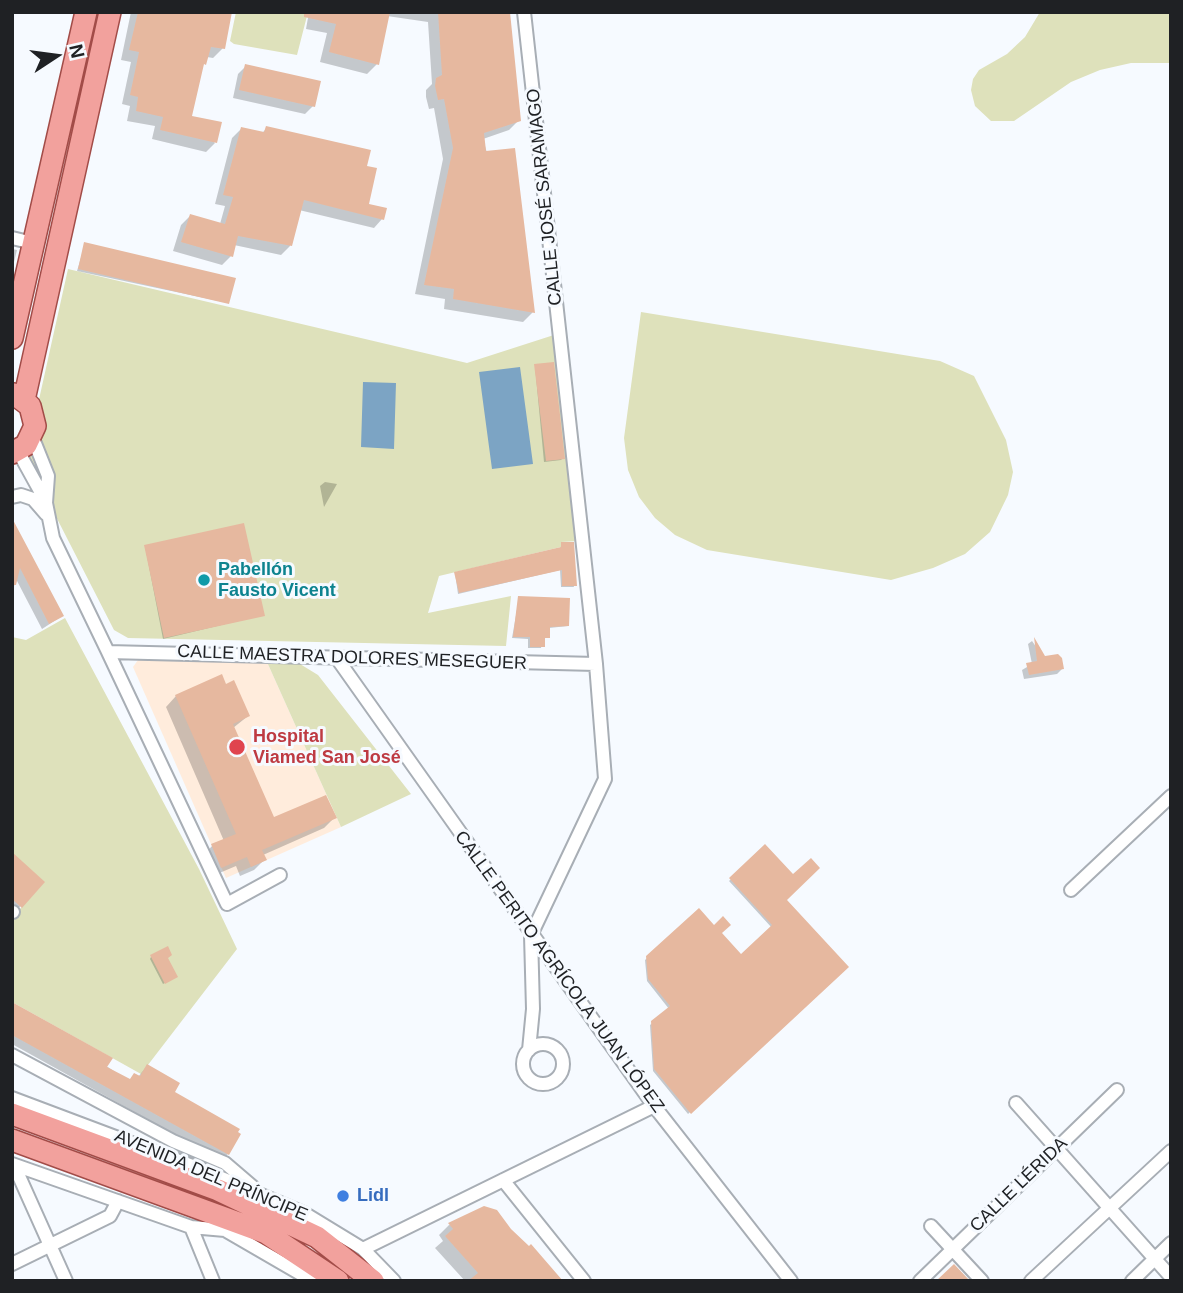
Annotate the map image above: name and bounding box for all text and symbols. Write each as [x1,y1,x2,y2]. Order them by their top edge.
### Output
north arrow [21,21,91,91]
text: N [65,42,89,60]
street label: CALLE JOSÉ SARAMAGO [523,87,567,307]
place label: Pabellón Fausto Vicent [218,559,336,602]
marker: Pabellón Fausto Vicent [196,572,212,588]
street label: CALLE MAESTRA DOLORES MESEGUER [177,641,527,675]
place label: Hospital Viamed San José [253,726,401,768]
marker: Hospital Viamed San José [227,737,247,757]
street label: CALLE PERITO AGRÍCOLA JUAN LÓPEZ [450,827,668,1117]
street label: AVENIDA DEL PRÍNCIPE [111,1125,311,1227]
street label: CALLE LÉRIDA [966,1133,1072,1237]
place label: Lidl [357,1185,389,1207]
marker: Lidl [335,1188,351,1204]

